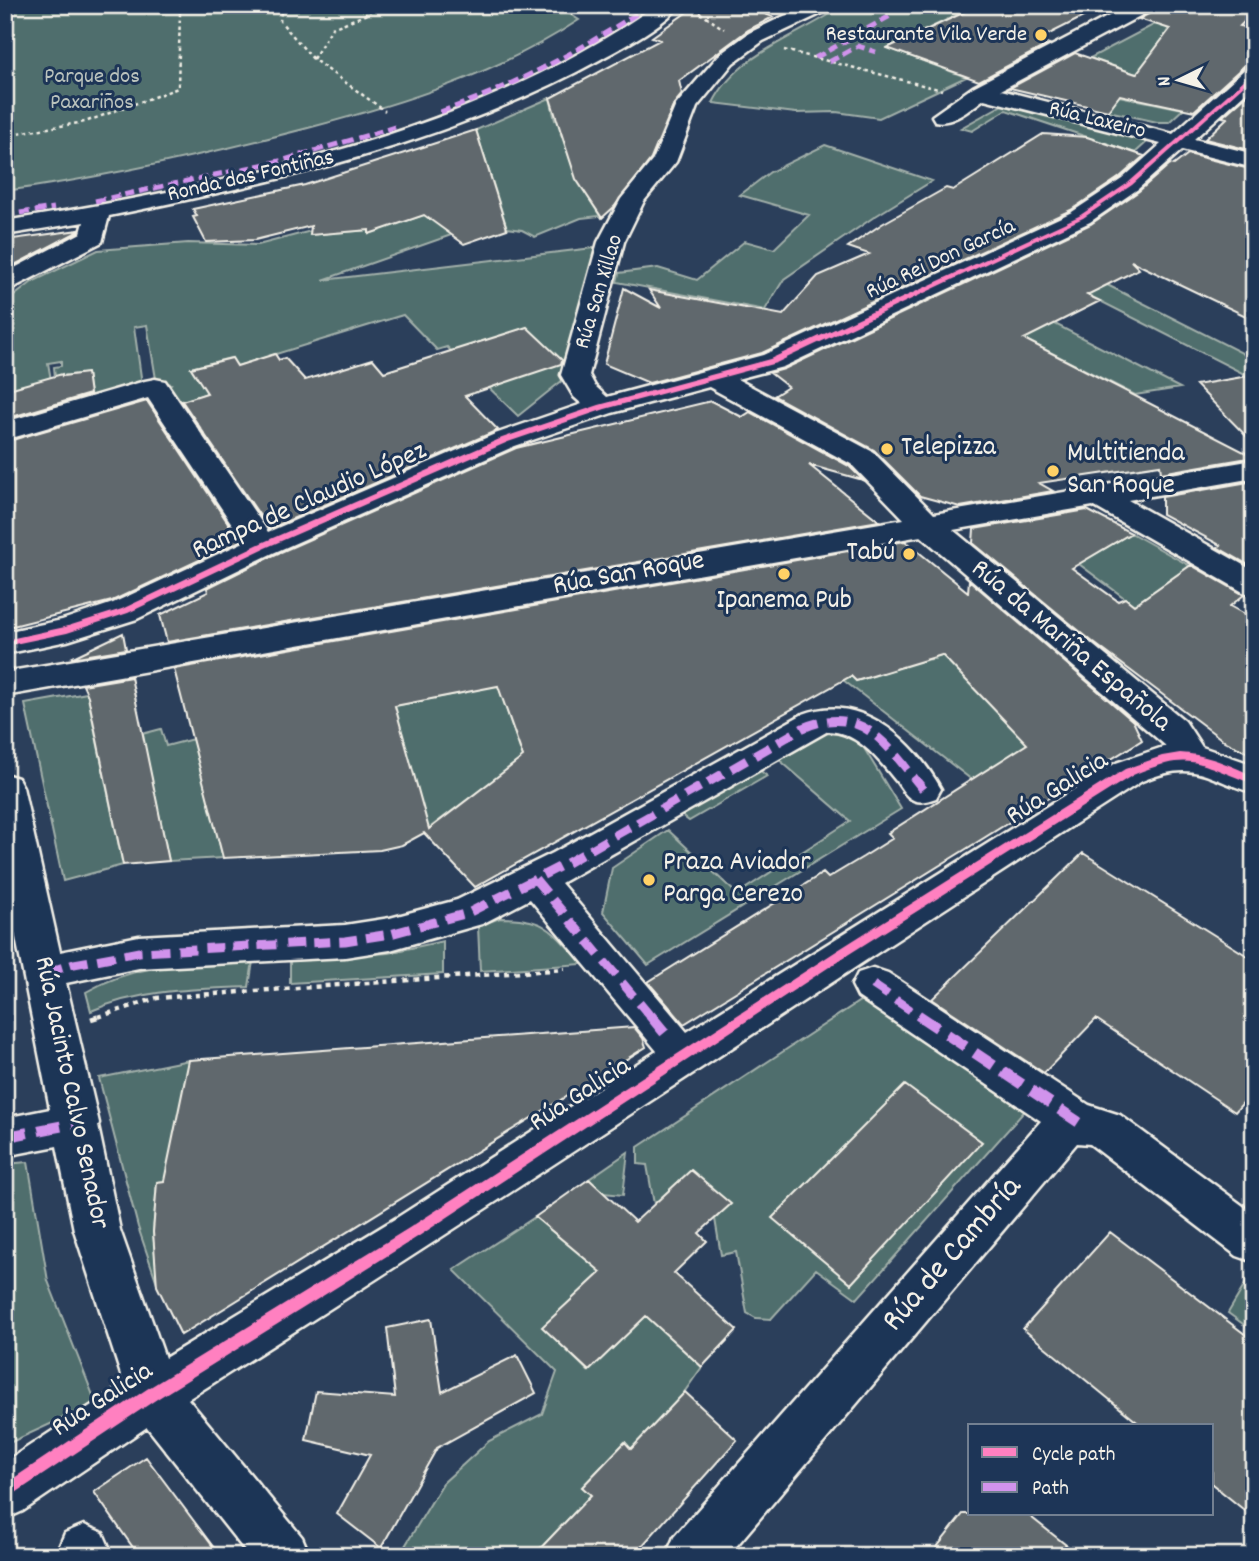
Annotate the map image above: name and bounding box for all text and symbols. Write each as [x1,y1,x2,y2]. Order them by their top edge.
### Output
place label: Restaurante Vila Verde [826,19,1027,52]
marker: Restaurante Vila Verde [1033,27,1049,43]
north arrow [1144,46,1214,116]
park label: Parque dos Paxariños [44,61,140,120]
text: N [1152,75,1179,87]
street label: Rúa Laxeiro [1045,93,1149,149]
street label: Ronda das Fontiñas [164,142,338,212]
street label: Rúa Rei Don García [861,210,1022,309]
street label: Rúa San Xillao [567,231,633,353]
place label: Telepizza [901,429,997,469]
street label: Rampa de Claudio López [186,432,434,572]
place label: Multitienda San Roque [1067,435,1185,507]
marker: Telepizza [879,441,895,457]
marker: Multitienda San Roque [1045,463,1061,479]
place label: Tabú [846,534,895,574]
street label: Rúa San Roque [550,542,708,608]
marker: Tabú [901,546,917,562]
street label: Rúa da Mariña Española [961,551,1180,744]
marker: Ipanema Pub [776,566,792,582]
place label: Ipanema Pub [716,582,852,622]
street label: Rúa Galicia [999,742,1118,837]
place label: Praza Aviador Parga Cerezo [663,844,811,916]
marker: Praza Aviador Parga Cerezo [641,872,657,888]
street label: Rúa Jacinto Calvo Senador [22,953,119,1234]
street label: Rúa Galicia [522,1048,640,1144]
street label: Rúa de Cambría [872,1166,1035,1343]
street label: Rúa Galicia [44,1353,162,1449]
legend [968,1424,1214,1516]
text: Cycle path [1032,1441,1115,1471]
text: Path [1032,1475,1069,1505]

